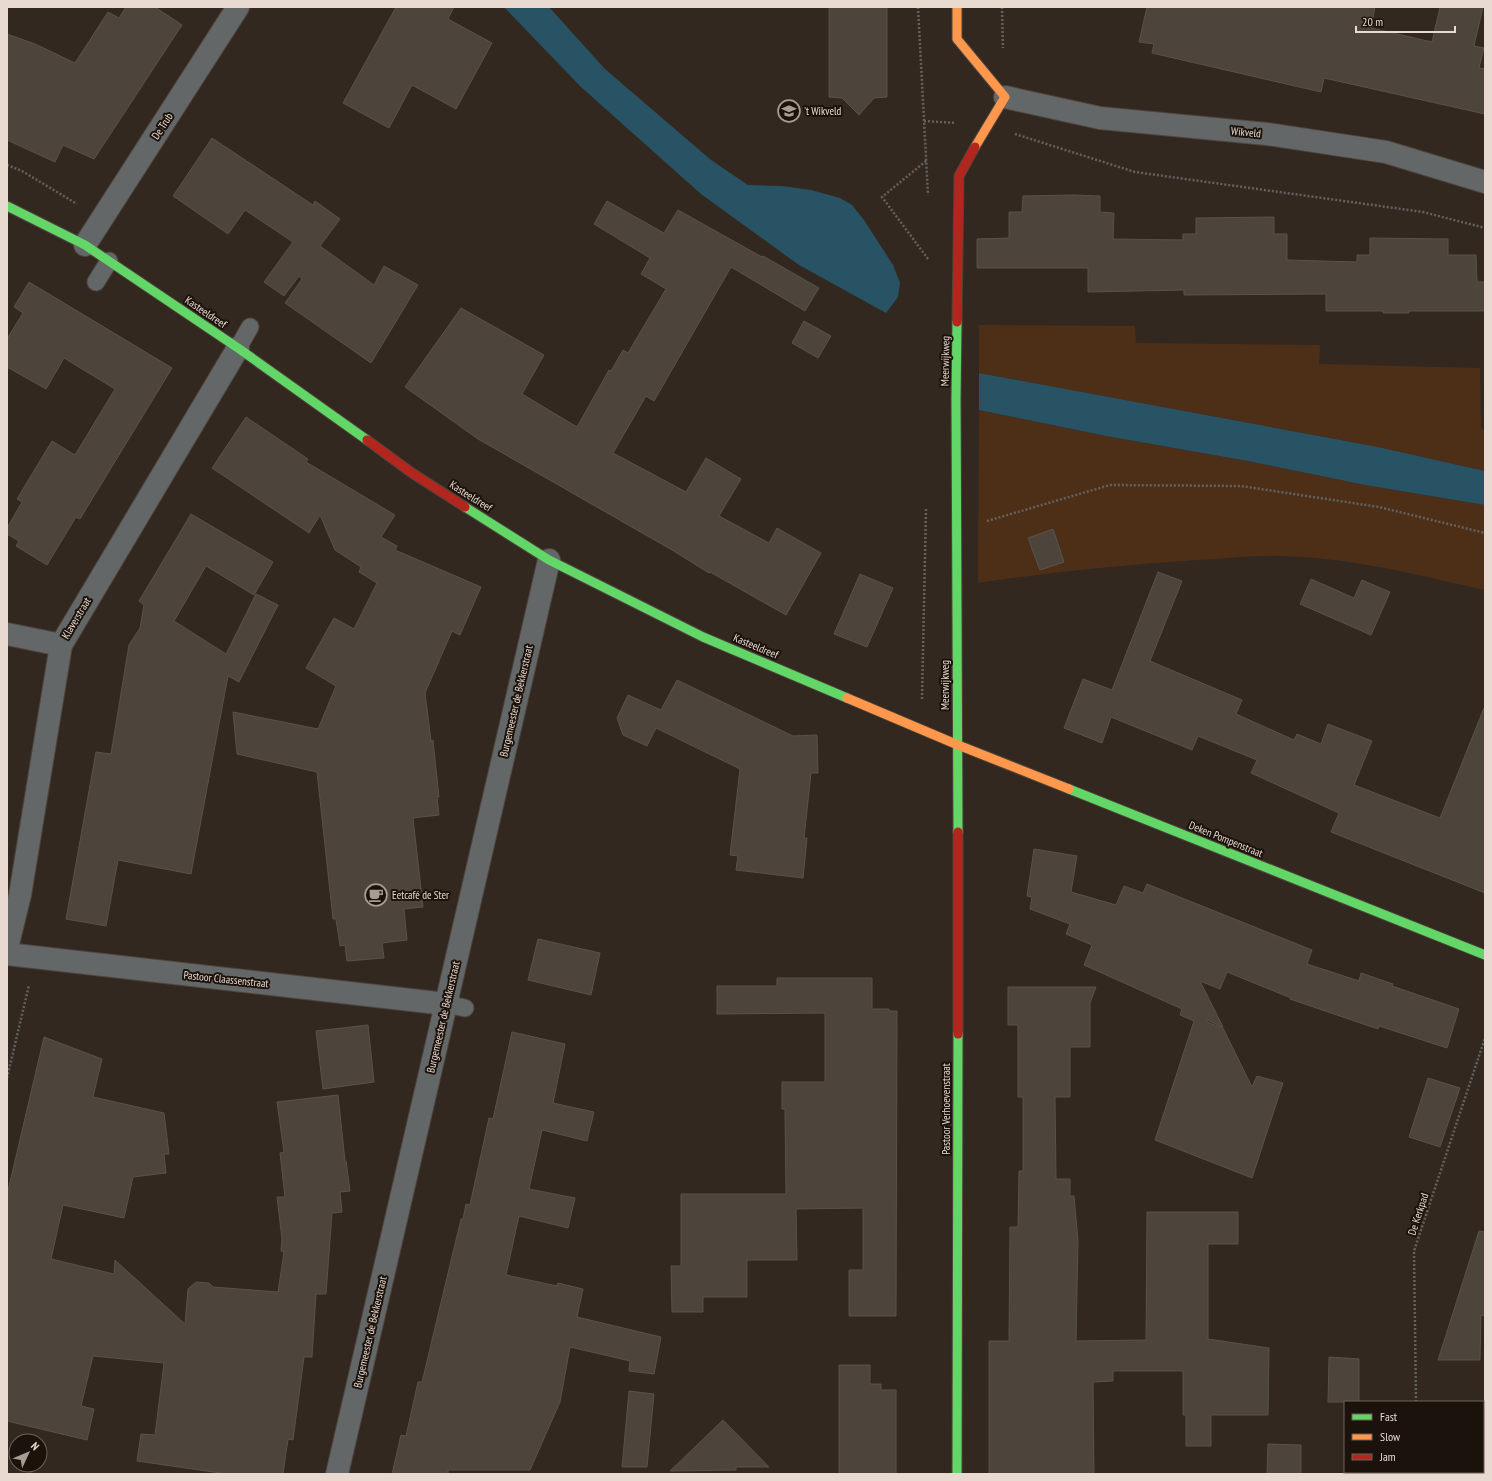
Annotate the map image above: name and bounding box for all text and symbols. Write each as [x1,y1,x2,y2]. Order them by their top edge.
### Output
scale bar [1356,8,1455,34]
text: 20 m [1362,14,1383,29]
school or university icon: 't Wikveld [776,98,802,124]
place label: 't Wikveld [804,104,842,118]
street label: De Trub [148,110,176,142]
street label: Wikveld [1230,123,1262,141]
street label: Kasteeldreef [182,293,231,332]
street label: Meerwijkweg [938,336,952,386]
street label: Kasteeldreef [447,477,496,515]
street label: Klaverstraat [58,595,94,641]
street label: Kasteeldreef [731,630,782,662]
street label: Burgemeester de Bekkerstraat [496,644,536,758]
street label: Meerwijkweg [938,660,952,710]
street label: Deken Pompenstraat [1187,818,1265,860]
cafe icon: Eetcafé de Ster [363,882,389,908]
place label: Eetcafé de Ster [392,888,449,902]
street label: Burgemeester de Bekkerstraat [423,960,463,1074]
street label: Pastoor Claassenstraat [183,968,269,990]
street label: Pastoor Verhoevenstraat [939,1063,953,1155]
street label: De Kerkpad [1405,1191,1431,1237]
street label: Burgemeester de Bekkerstraat [350,1275,390,1389]
legend [1344,1401,1484,1473]
text: Fast [1380,1409,1398,1424]
text: Slow [1380,1429,1401,1444]
north arrow [8,1433,48,1473]
text: N [28,1439,42,1453]
text: Jam [1379,1449,1396,1464]

